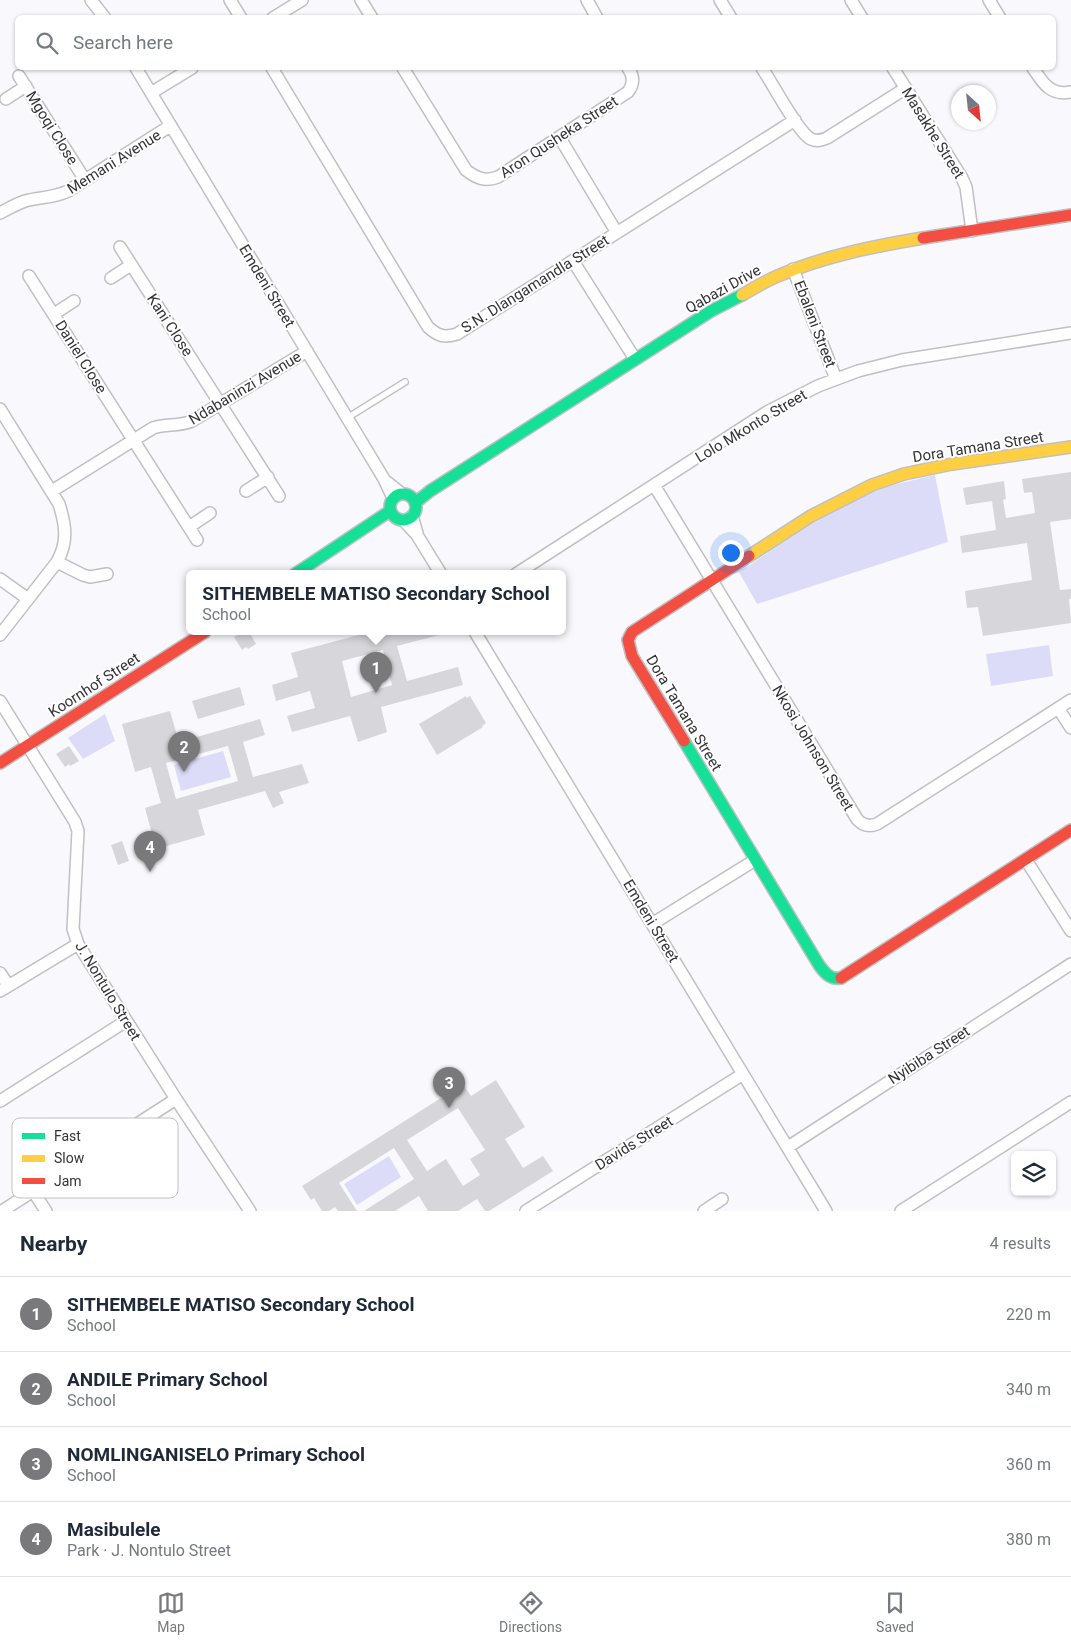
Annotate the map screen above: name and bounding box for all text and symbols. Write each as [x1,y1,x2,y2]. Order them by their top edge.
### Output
search box [15,15,1056,70]
icon: search [33,29,61,57]
text: Search here [73,31,173,54]
street label: Masakhe Street [898,84,968,182]
north arrow [951,85,996,130]
street label: Mgoqi Close [22,88,82,168]
street label: Aron Qusheka Street [497,92,621,182]
street label: Memani Avenue [64,126,164,198]
street label: S.N. Dlangamandla Street [458,231,612,337]
street label: Emdeni Street [235,241,299,331]
street label: Qabazi Drive [682,261,764,317]
street label: Ebaleni Street [790,278,840,370]
street label: Kani Close [143,290,197,360]
street label: Daniel Close [51,317,111,397]
street label: Ndabaninzi Avenue [186,347,305,429]
street label: Lolo Mkonto Street [692,386,810,466]
street label: Dora Tamana Street [911,428,1045,466]
your location [718,540,744,566]
popup [186,570,566,635]
text: SITHEMBELE MATISO Secondary School [202,582,550,605]
text: School [202,605,251,624]
street label: Koornhof Street [45,649,143,721]
pin: 1 [360,652,392,693]
street label: Dora Tamana Street [642,652,726,774]
street label: Nkosi Johnson Street [768,682,858,814]
pin: 2 [168,731,200,772]
pin: 4 [134,831,166,872]
street label: Emdeni Street [619,876,683,966]
street label: J. Nontulo Street [71,938,145,1044]
street label: Nyibiba Street [885,1022,973,1088]
pin: 3 [433,1067,465,1108]
street label: Davids Street [592,1112,676,1174]
legend [12,1118,178,1198]
text: Fast [54,1128,81,1144]
text: Slow [54,1150,85,1166]
map controls [1011,1151,1056,1196]
button: layers [1011,1151,1056,1196]
text: Jam [54,1173,82,1189]
text: Nearby [20,1232,87,1256]
text: 4 results [990,1234,1051,1253]
text: SITHEMBELE MATISO Secondary School [67,1293,415,1316]
text: 1 [31,1305,41,1324]
text: 220 m [1006,1305,1051,1324]
text: School [67,1316,116,1335]
text: ANDILE Primary School [67,1368,268,1391]
text: 2 [31,1380,41,1399]
text: 340 m [1006,1380,1051,1399]
text: School [67,1391,116,1410]
text: NOMLINGANISELO Primary School [67,1443,365,1466]
text: 3 [31,1455,41,1474]
text: 360 m [1006,1455,1051,1474]
text: School [67,1466,116,1485]
text: Masibulele [67,1518,161,1541]
text: 4 [31,1530,41,1549]
text: 380 m [1006,1530,1051,1549]
text: Park · J. Nontulo Street [67,1541,231,1560]
tab: Map [157,1589,185,1635]
tab: Directions [499,1589,562,1635]
tab: Saved [876,1589,914,1635]

